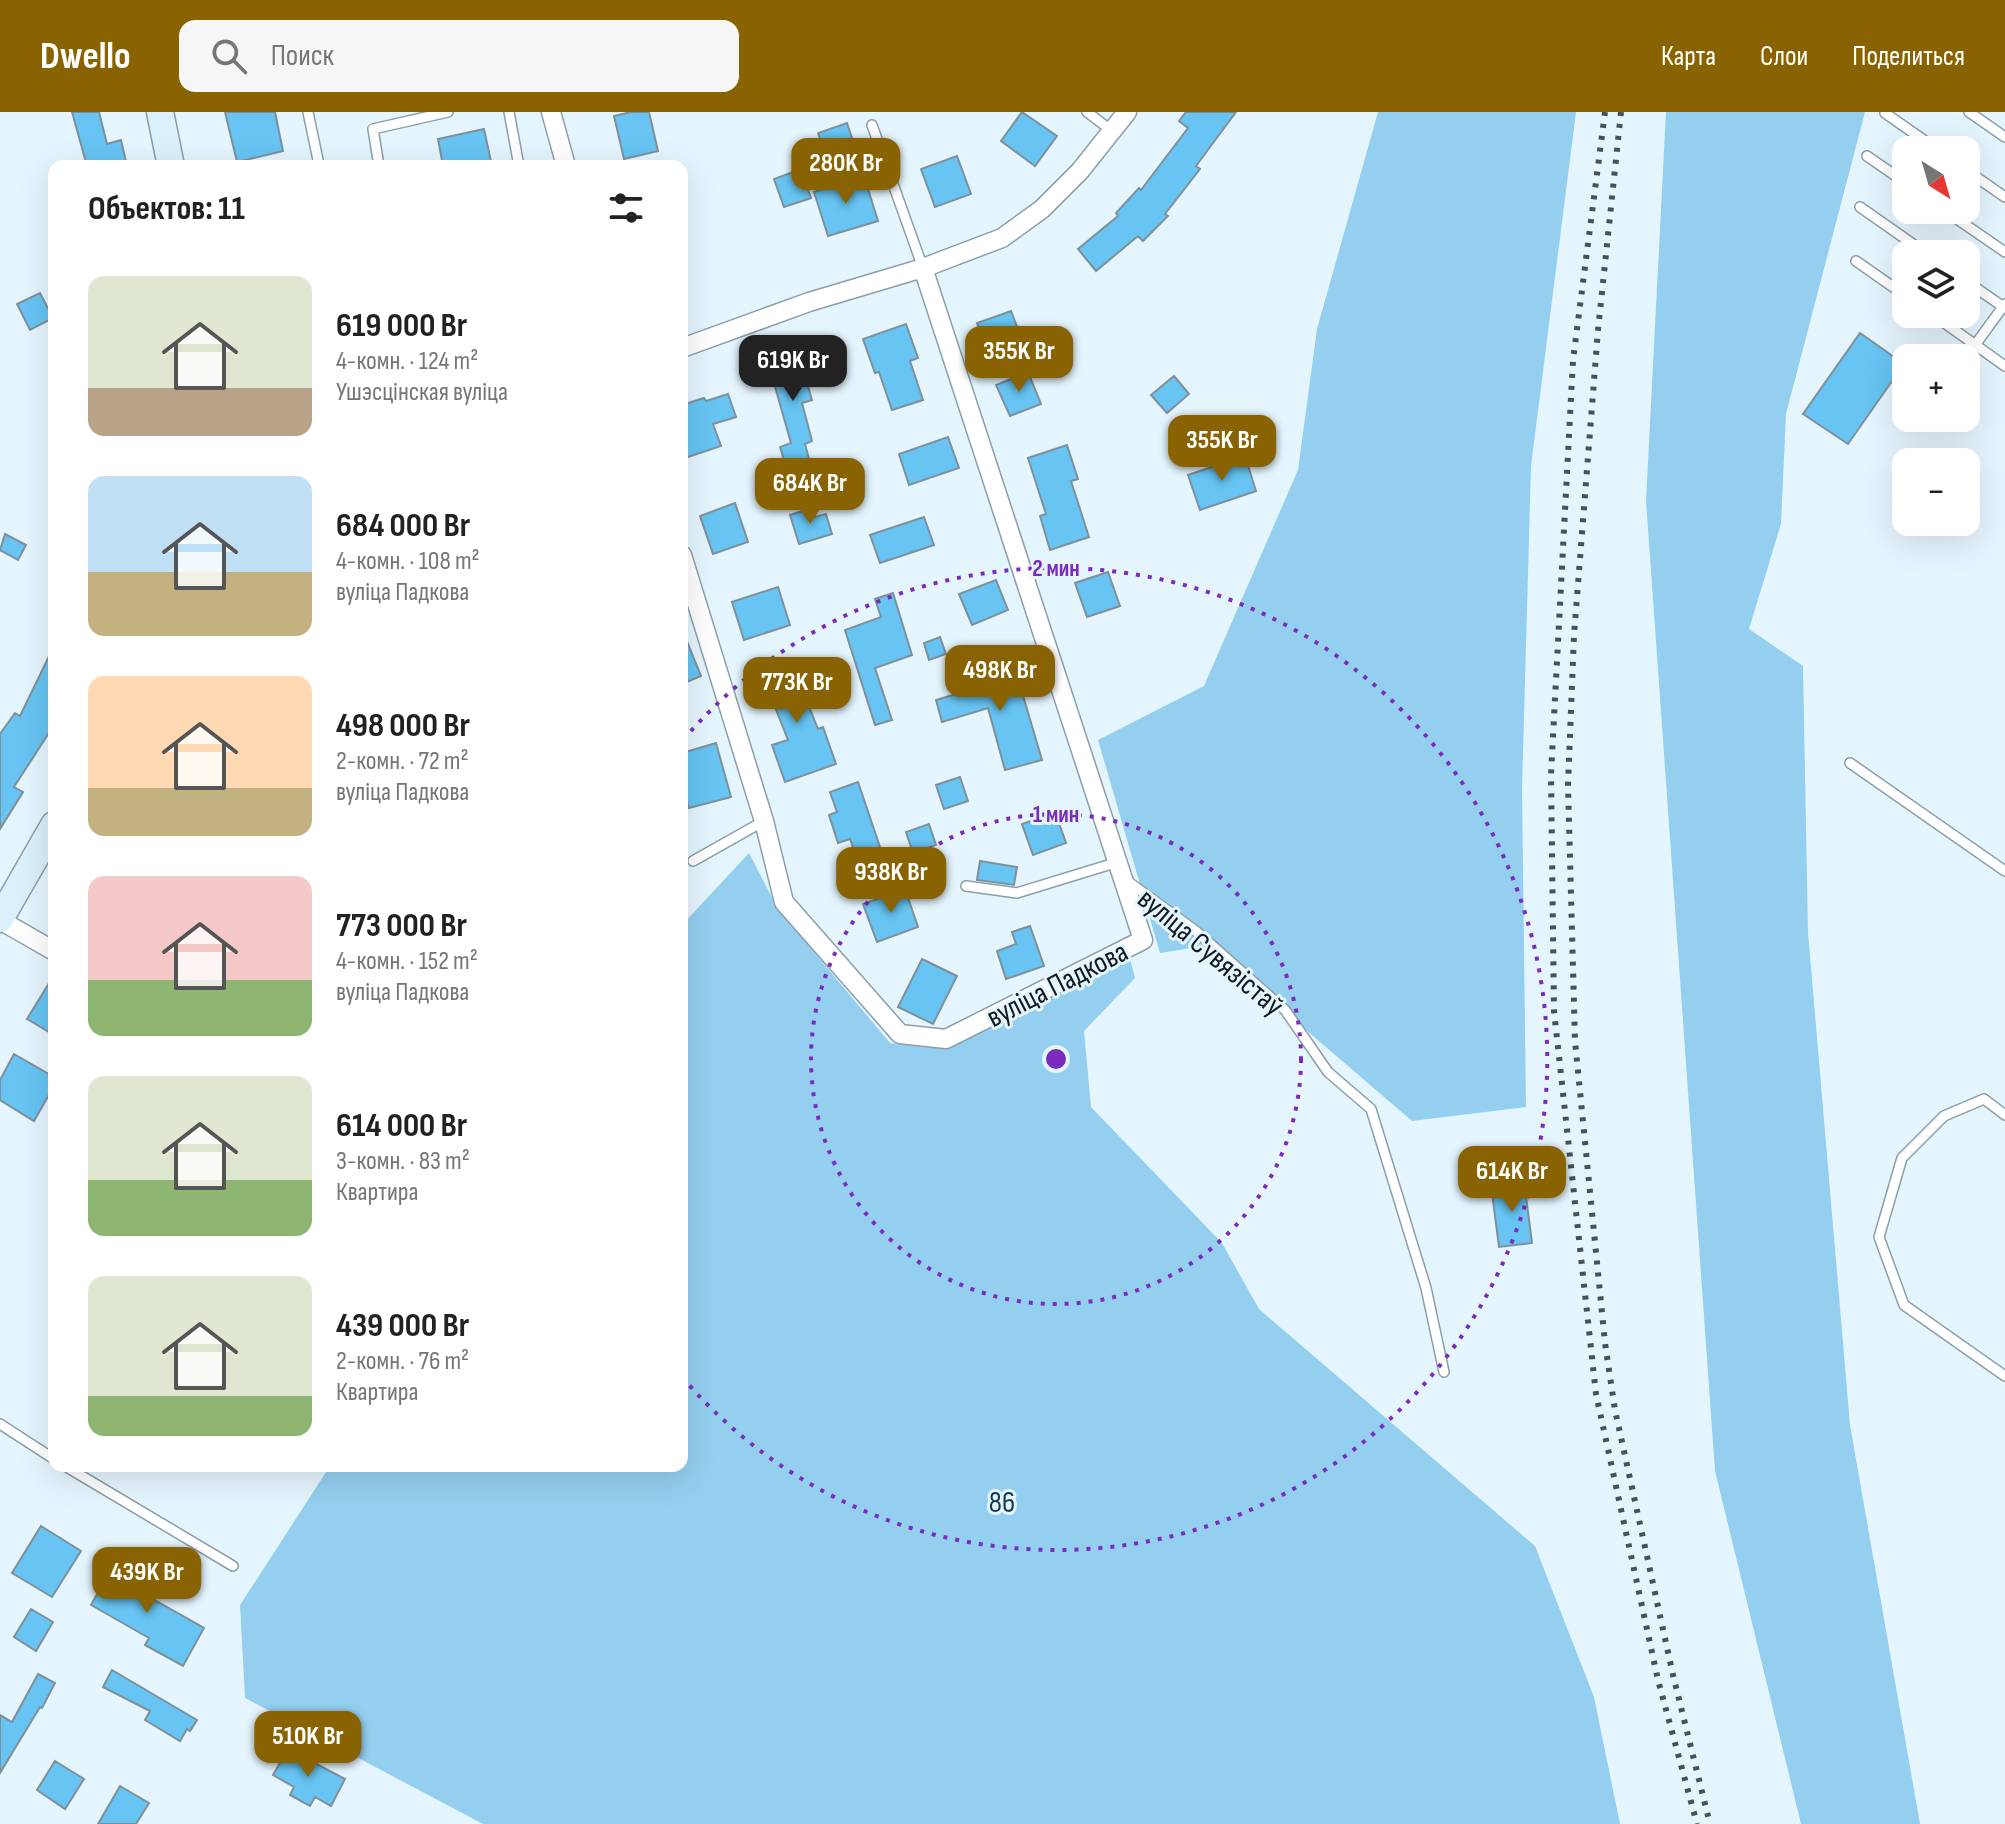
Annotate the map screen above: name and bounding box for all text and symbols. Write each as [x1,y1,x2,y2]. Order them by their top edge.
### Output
search box [179,20,739,92]
text: Dwello [40,34,131,79]
icon: search [207,34,251,78]
text: Поиск [271,38,334,74]
text: Карта [1661,40,1716,73]
text: Слои [1760,40,1808,73]
text: Поделиться [1852,40,1965,73]
north arrow [1892,136,1980,224]
map controls [1892,136,1980,536]
pin: 280K Br [772,138,920,206]
text: 280K Br [809,148,883,179]
icon: filters [604,186,648,230]
text: Объектов: 11 [88,188,245,229]
button: layers [1892,240,1980,328]
text: 619 000 Br [336,305,467,346]
icon: home [152,308,248,404]
pin: 355K Br [945,326,1093,394]
pin: 619K Br [719,335,867,403]
text: 355K Br [983,336,1055,367]
button: + [1892,344,1980,432]
text: 619K Br [757,345,829,376]
text: 4-комн. · 124 m² [336,346,478,377]
text: Ушэсцінская вуліца [336,377,508,408]
pin: 355K Br [1148,415,1296,483]
text: 355K Br [1186,425,1258,456]
button: − [1892,448,1980,536]
pin: 684K Br [736,458,884,526]
text: 684K Br [773,468,847,499]
text: 684 000 Br [336,505,470,546]
icon: home [152,508,248,604]
text: 4-комн. · 108 m² [336,546,480,577]
text: 2 мин [1032,554,1080,583]
text: вуліца Падкова [336,577,469,608]
pin: 498K Br [926,645,1074,713]
text: 498K Br [963,655,1037,686]
pin: 773K Br [723,657,871,725]
text: 773K Br [761,667,833,698]
text: 498 000 Br [336,705,470,746]
icon: home [152,708,248,804]
text: 2-комн. · 72 m² [336,746,469,777]
text: вуліца Падкова [336,777,469,808]
text: 1 мин [1033,800,1079,829]
pin: 938K Br [817,847,965,915]
text: 938K Br [854,857,928,888]
street label: вуліца Сувязістаў [1130,881,1291,1025]
text: 773 000 Br [336,905,467,946]
icon: home [152,908,248,1004]
street label: вуліца Падкова [981,934,1134,1036]
text: 4-комн. · 152 m² [336,946,478,977]
text: вуліца Падкова [336,977,469,1008]
centre of rings [1042,1045,1070,1073]
text: 614 000 Br [336,1105,467,1146]
icon: home [152,1108,248,1204]
text: 3-комн. · 83 m² [336,1146,470,1177]
pin: 614K Br [1438,1146,1586,1214]
text: 614K Br [1476,1156,1548,1187]
text: Квартира [336,1177,419,1208]
text: 439 000 Br [336,1305,469,1346]
icon: home [152,1308,248,1404]
text: 2-комн. · 76 m² [336,1346,469,1377]
text: Квартира [336,1377,419,1408]
park label: 86 [989,1485,1015,1521]
pin: 439K Br [73,1547,221,1615]
text: 439K Br [110,1557,184,1588]
pin: 510K Br [234,1711,382,1779]
text: 510K Br [272,1721,344,1752]

